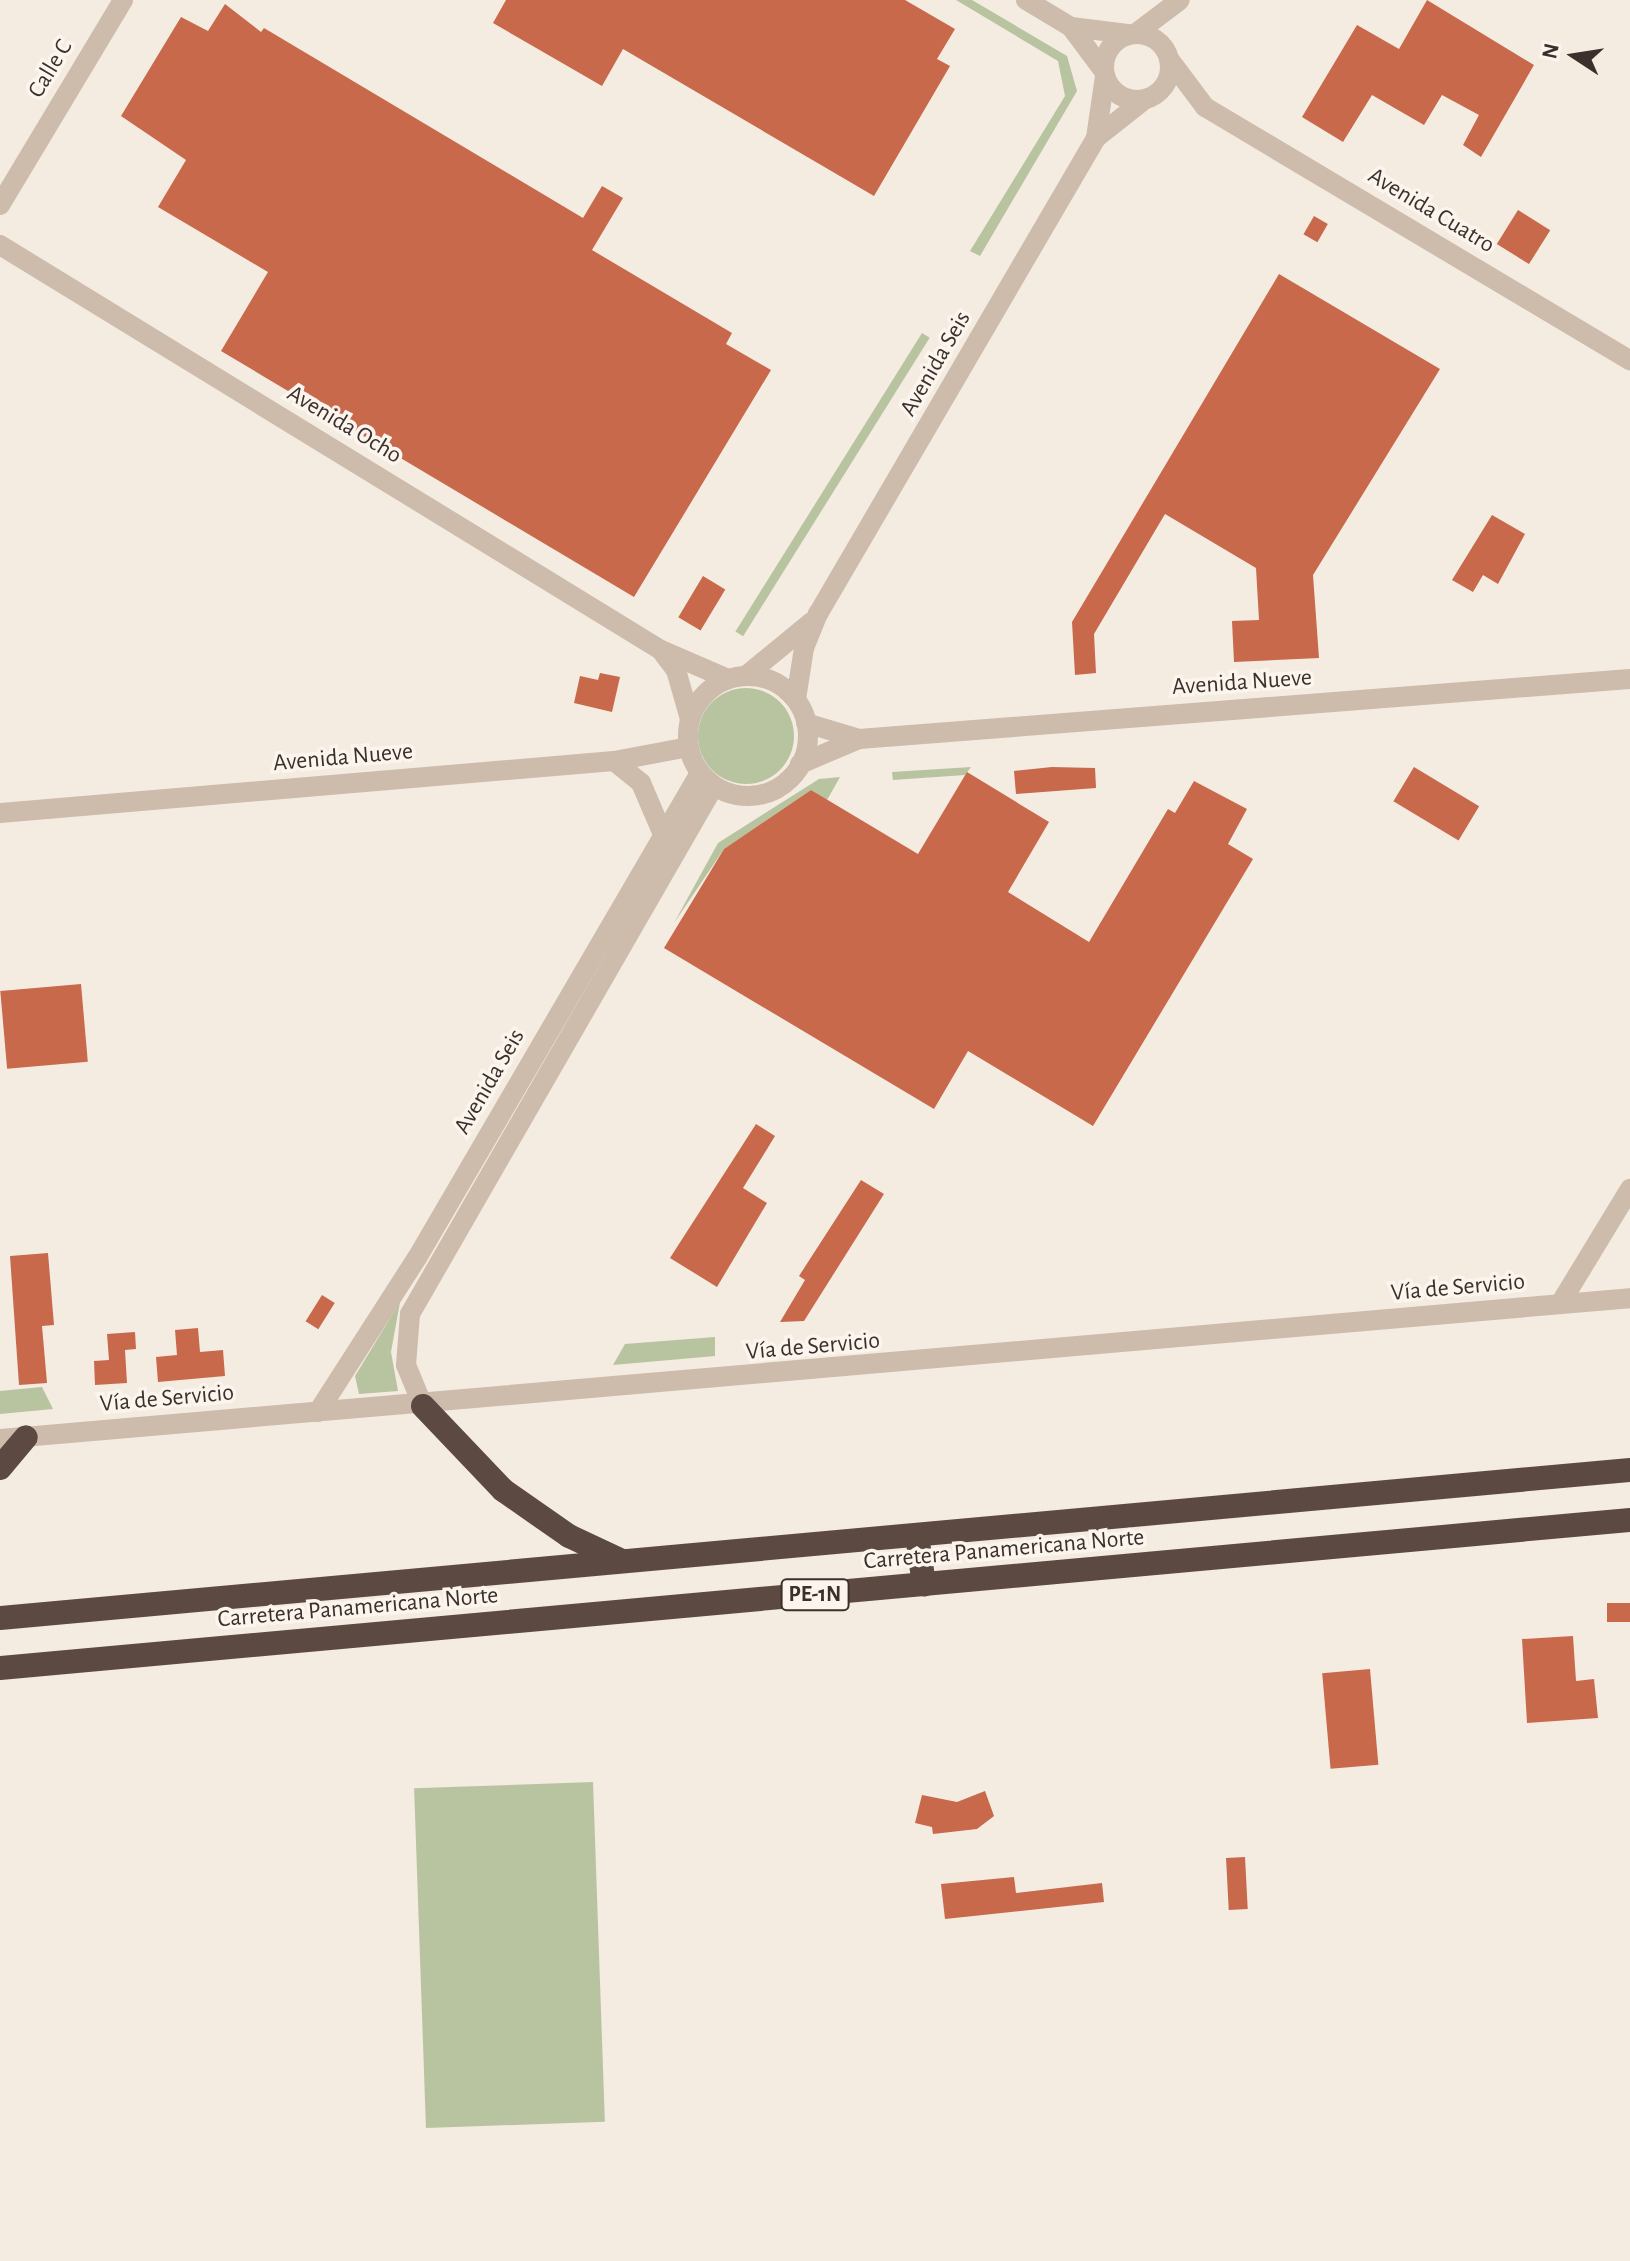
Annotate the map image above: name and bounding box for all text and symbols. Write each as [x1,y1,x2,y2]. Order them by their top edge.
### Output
north arrow [1534,16,1614,96]
street label: Calle C [22,35,80,103]
text: N [1538,41,1563,61]
street label: Avenida Cuatro [1362,162,1500,260]
street label: Avenida Seis [894,306,978,422]
street label: Avenida Ocho [281,380,407,470]
street label: Avenida Nueve [1171,664,1313,702]
street label: Avenida Nueve [272,738,414,778]
street label: Avenida Seis [448,1024,532,1140]
street label: Vía de Servicio [1390,1268,1526,1308]
street label: Vía de Servicio [745,1327,881,1367]
street label: Vía de Servicio [99,1379,235,1419]
street label: Carretera Panamericana Norte [863,1523,1145,1577]
road number: PE-1N [779,1577,851,1613]
street label: Carretera Panamericana Norte [217,1581,499,1635]

